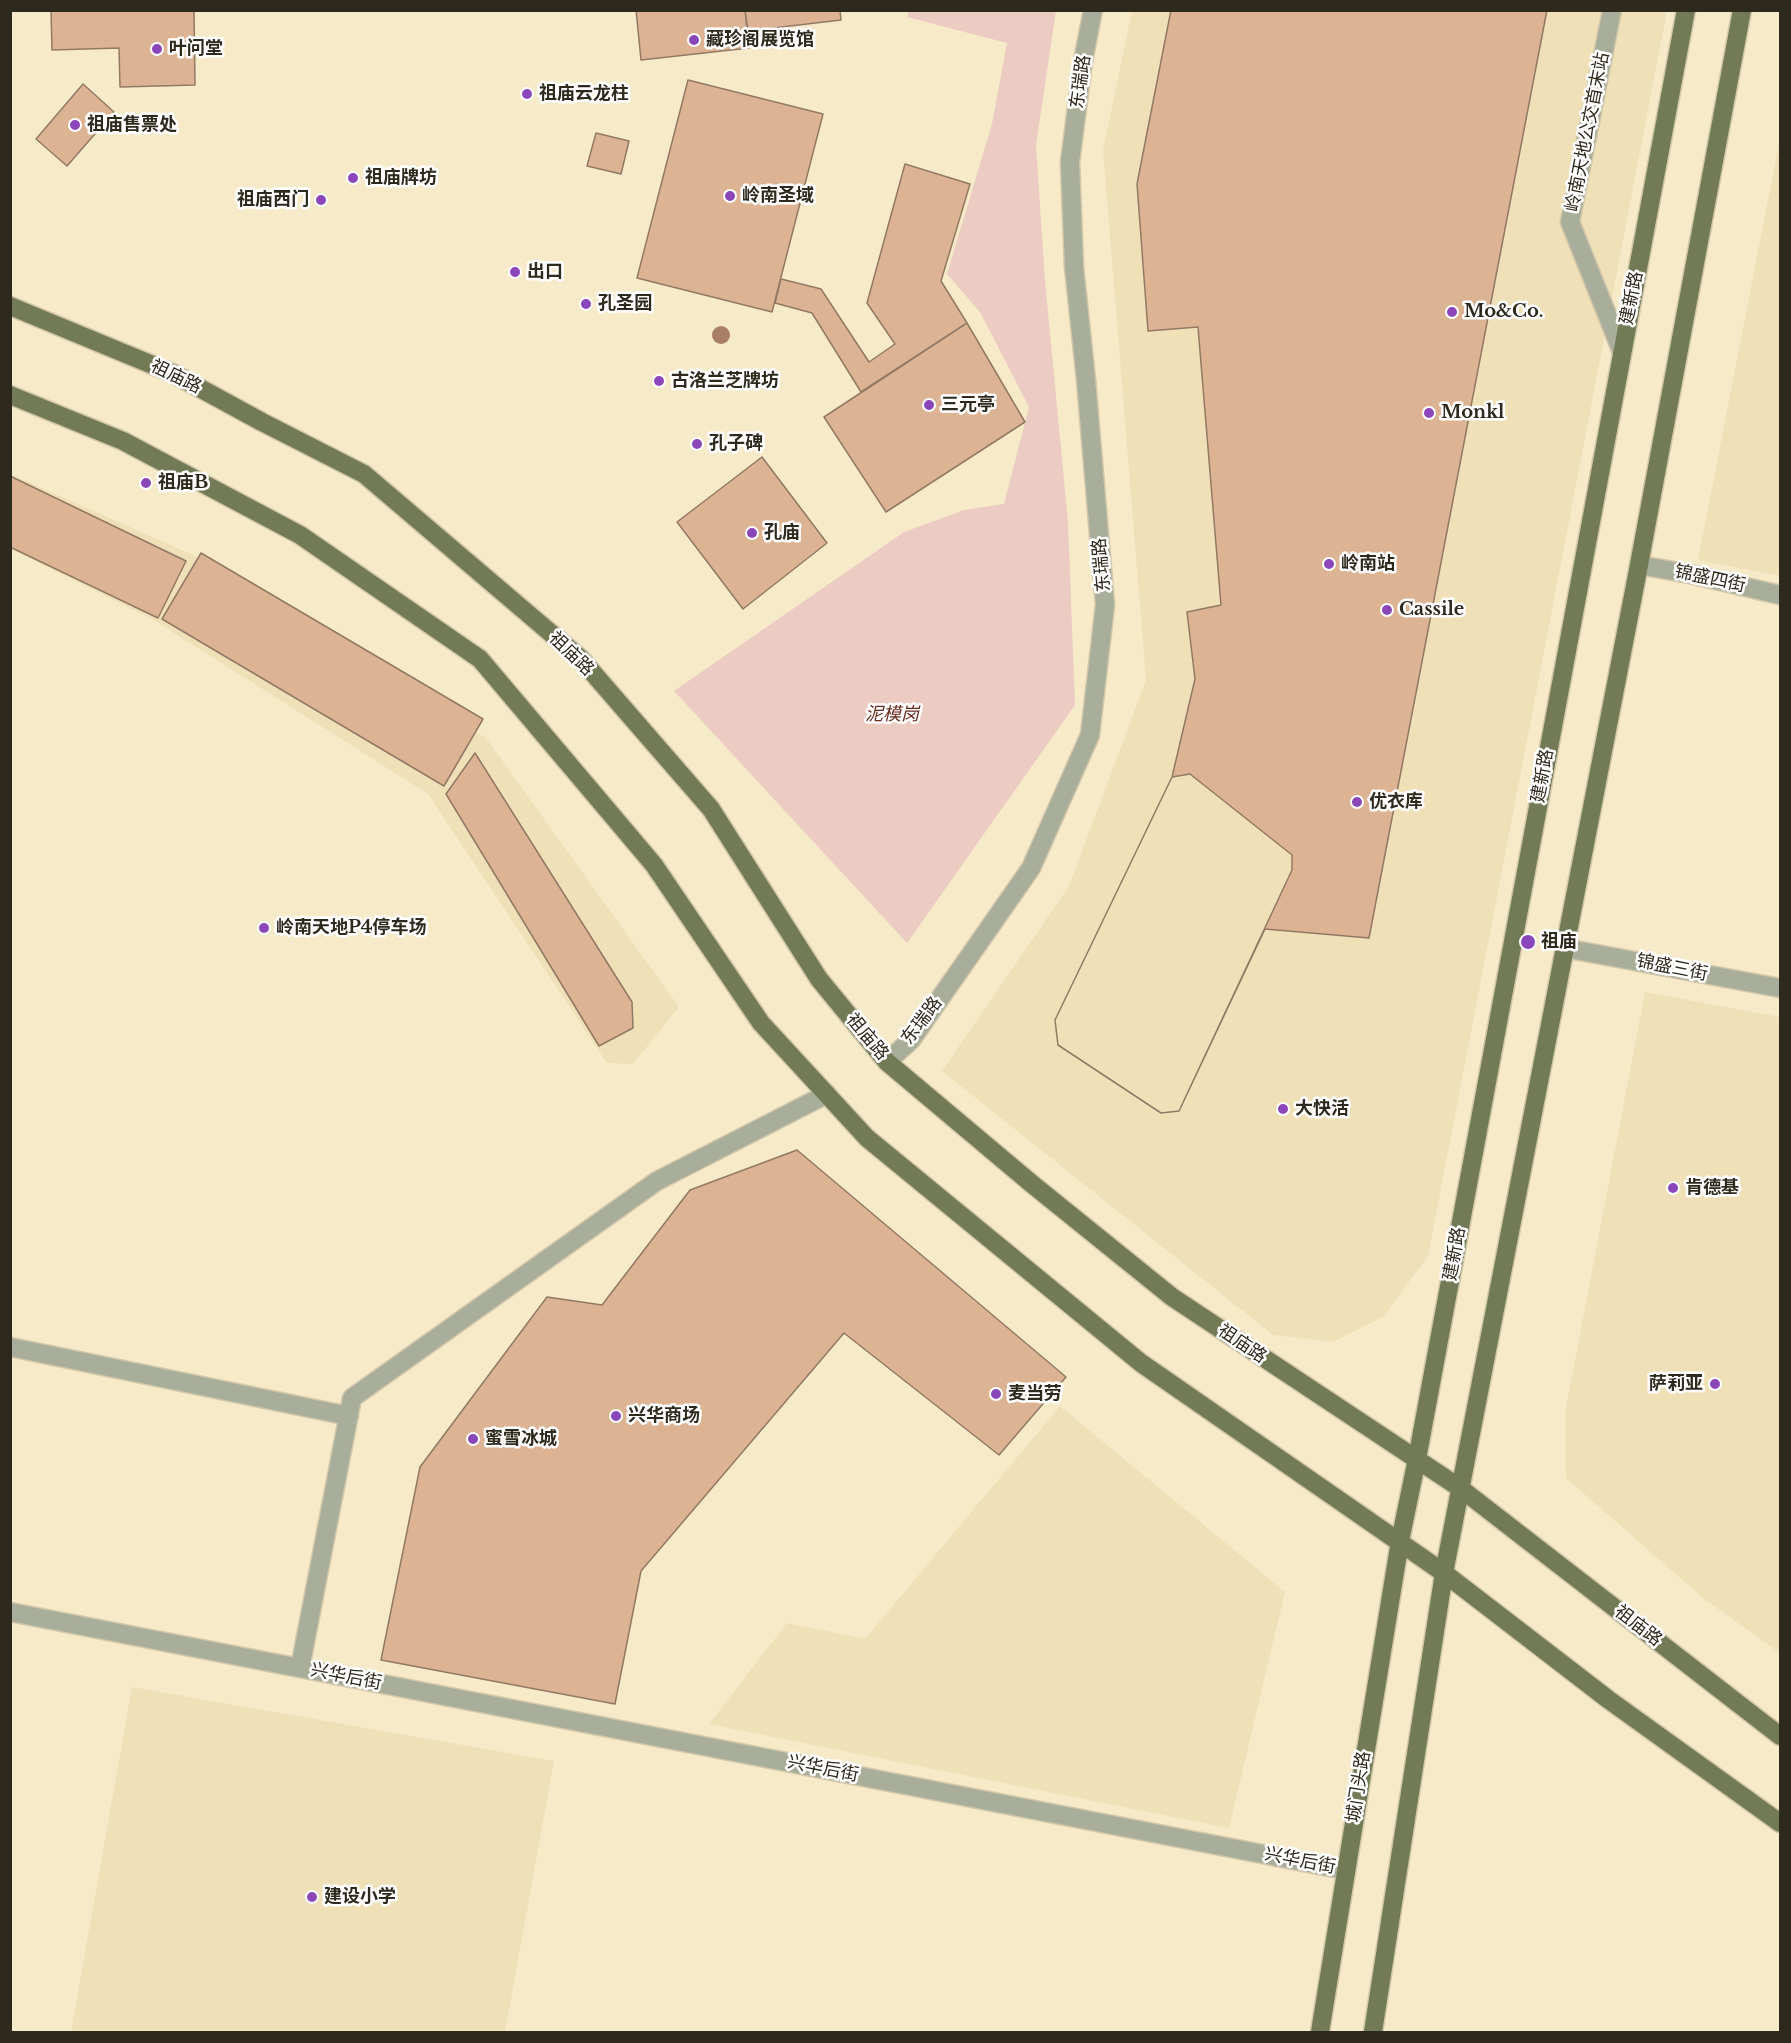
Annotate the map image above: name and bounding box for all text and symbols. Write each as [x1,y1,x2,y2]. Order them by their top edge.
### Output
place label: 藏珍阁展览馆 [706,29,814,51]
marker: 藏珍阁展览馆 [687,33,701,47]
place label: 叶问堂 [169,38,223,60]
marker: 叶问堂 [150,42,164,56]
street label: 岭南天地公交首末站 [1562,50,1614,214]
street label: 东瑞路 [1067,54,1095,110]
place label: 祖庙云龙柱 [539,83,629,105]
marker: 祖庙云龙柱 [520,87,534,101]
place label: 祖庙售票处 [87,114,177,136]
marker: 祖庙售票处 [68,118,82,132]
place label: 祖庙牌坊 [365,167,437,189]
marker: 祖庙牌坊 [346,171,360,185]
place label: 岭南圣域 [742,185,814,207]
place label: 祖庙西门 [237,189,309,211]
marker: 岭南圣域 [723,189,737,203]
marker: 祖庙西门 [314,193,328,207]
place label: 出口 [527,261,563,283]
marker: 出口 [508,265,522,279]
street label: 建新路 [1616,269,1648,327]
place label: 孔圣园 [598,293,652,315]
marker: 孔圣园 [579,297,593,311]
place label: Mo&Co. [1464,301,1543,323]
marker: Mo&Co. [1445,305,1459,319]
street label: 祖庙路 [147,355,205,399]
place label: 古洛兰芝牌坊 [671,370,779,392]
marker: 古洛兰芝牌坊 [652,374,666,388]
place label: 三元亭 [941,394,995,416]
marker: 三元亭 [922,398,936,412]
place label: Monkl [1441,402,1505,424]
marker: Monkl [1422,406,1436,420]
place label: 孔子碑 [709,433,763,455]
marker: 孔子碑 [690,437,704,451]
place label: 祖庙B [158,472,208,494]
marker: 祖庙B [139,476,153,490]
place label: 孔庙 [764,522,800,544]
marker: 孔庙 [745,526,759,540]
street label: 东瑞路 [1089,537,1115,593]
place label: 岭南站 [1341,553,1395,575]
marker: 岭南站 [1322,557,1336,571]
street label: 锦盛四街 [1673,561,1747,597]
place label: Cassile [1399,599,1464,621]
marker: Cassile [1380,603,1394,617]
street label: 祖庙路 [544,627,598,681]
park label: 泥模岗 [865,704,919,726]
street label: 建新路 [1528,748,1558,804]
place label: 优衣库 [1369,791,1423,813]
marker: 优衣库 [1350,795,1364,809]
place label: 岭南天地P4停车场 [276,917,427,939]
marker: 岭南天地P4停车场 [257,921,271,935]
place label: 祖庙 [1541,931,1577,953]
marker: 祖庙 [1519,933,1537,951]
street label: 锦盛三街 [1635,951,1709,985]
street label: 东瑞路 [897,993,947,1049]
street label: 祖庙路 [841,1009,893,1065]
place label: 大快活 [1295,1098,1349,1120]
marker: 大快活 [1276,1102,1290,1116]
place label: 肯德基 [1685,1177,1739,1199]
marker: 肯德基 [1666,1181,1680,1195]
street label: 建新路 [1440,1226,1470,1282]
street label: 祖庙路 [1214,1320,1270,1368]
place label: 萨莉亚 [1649,1373,1703,1395]
marker: 萨莉亚 [1708,1377,1722,1391]
place label: 麦当劳 [1008,1383,1062,1405]
marker: 麦当劳 [989,1387,1003,1401]
place label: 兴华商场 [628,1405,700,1427]
marker: 兴华商场 [609,1409,623,1423]
place label: 蜜雪冰城 [485,1428,557,1450]
marker: 蜜雪冰城 [466,1432,480,1446]
street label: 祖庙路 [1610,1601,1666,1651]
street label: 兴华后街 [309,1660,383,1694]
street label: 城门头路 [1343,1750,1375,1824]
street label: 兴华后街 [786,1752,860,1786]
street label: 兴华后街 [1263,1844,1337,1878]
place label: 建设小学 [324,1886,396,1908]
marker: 建设小学 [305,1890,319,1904]

